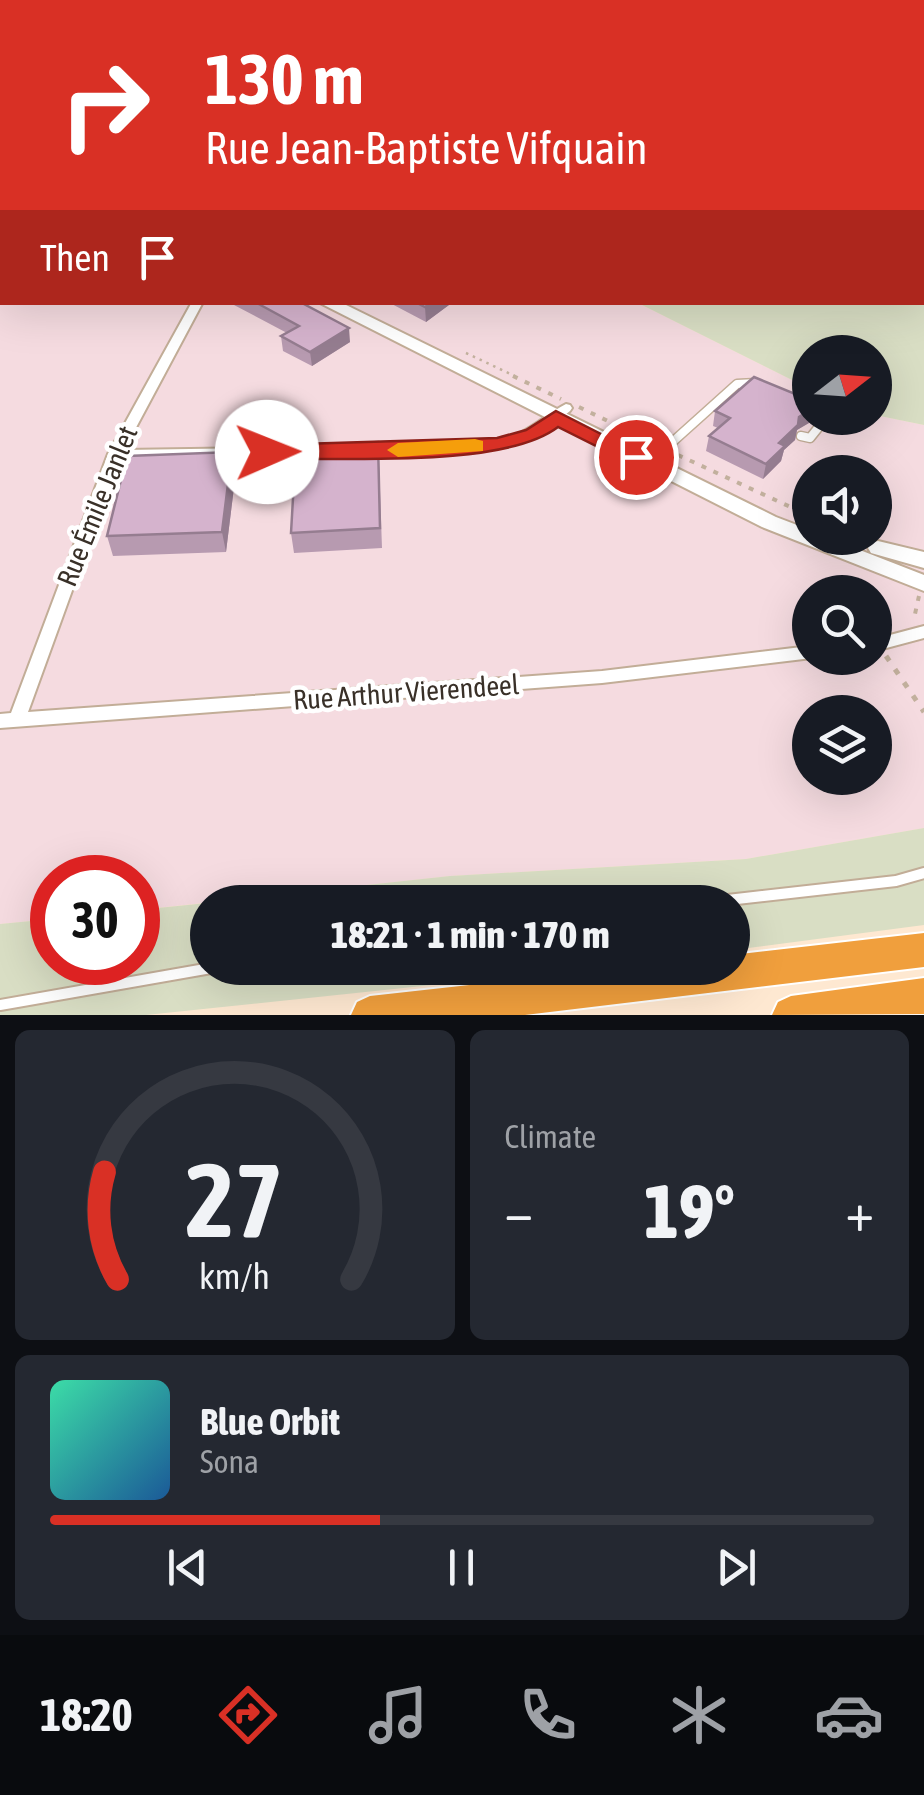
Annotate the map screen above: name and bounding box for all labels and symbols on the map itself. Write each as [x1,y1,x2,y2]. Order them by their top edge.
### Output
north arrow [792,335,892,435]
position arrow [215,400,319,504]
pin [594,415,679,500]
street label: Rue Émile Janlet [50,421,144,591]
street label: Rue Arthur Vierendeel [292,668,521,716]
speed limit sign: 30 [30,855,160,985]

